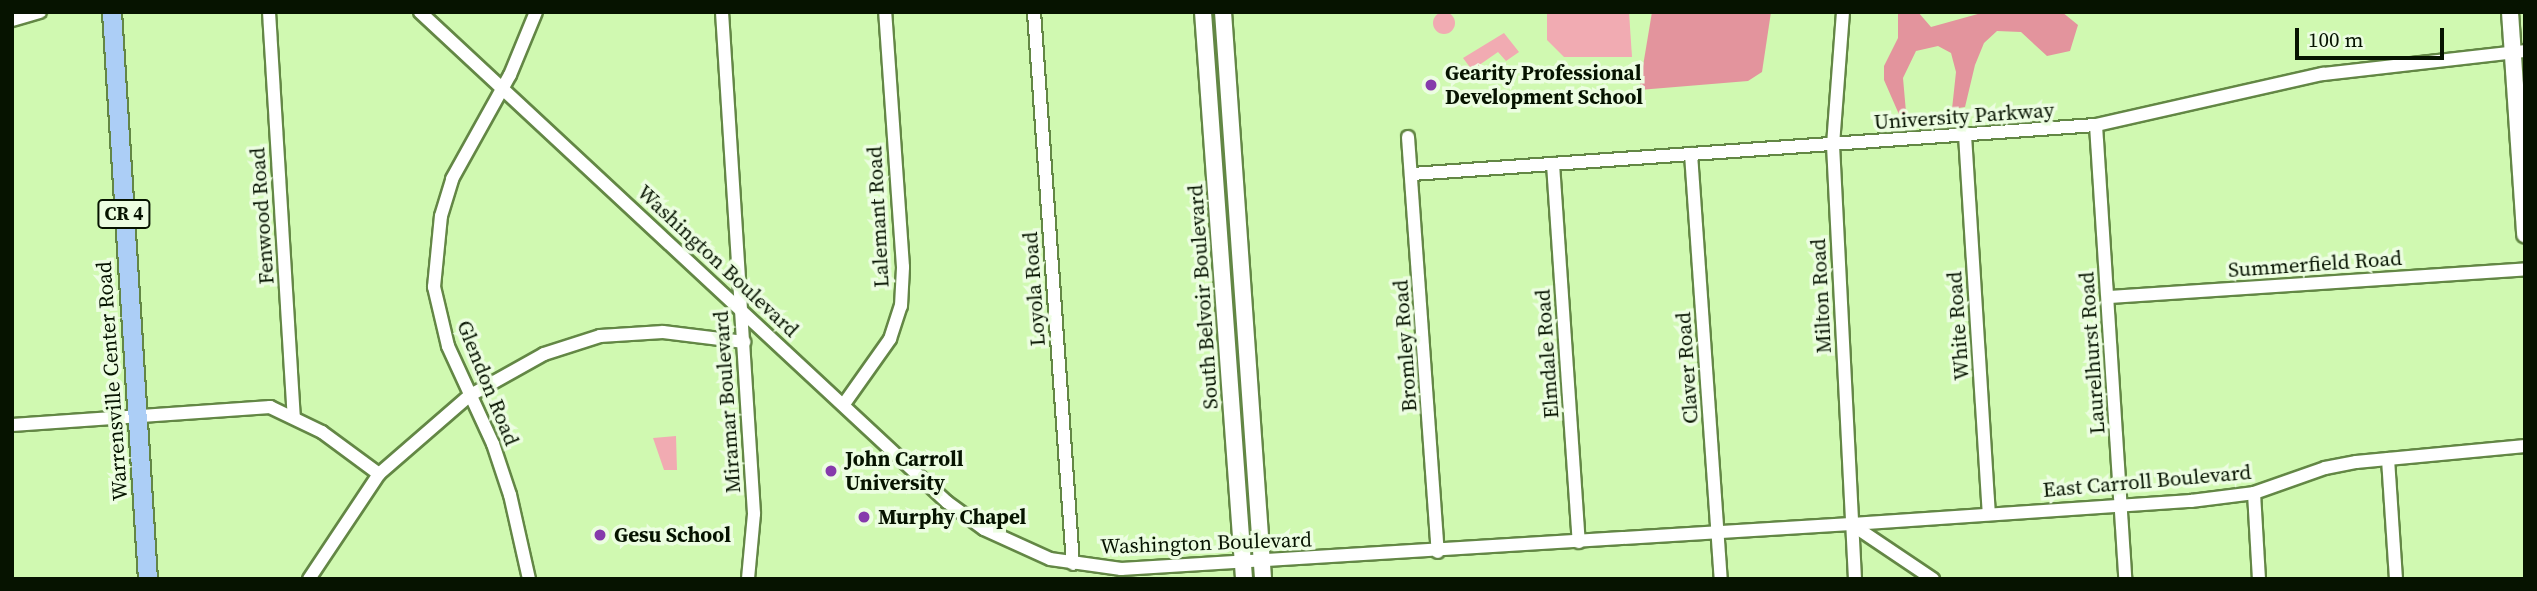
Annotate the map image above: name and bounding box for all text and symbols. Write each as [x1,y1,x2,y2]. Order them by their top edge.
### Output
scale bar [2299,14,2448,58]
text: 100 m [2308,25,2363,54]
place label: Gearity Professional Development School [1445,60,1643,110]
marker: Gearity Professional Development School [1423,77,1439,93]
street label: University Parkway [1873,97,2055,135]
street label: Lalemant Road [862,146,894,288]
street label: Fenwood Road [245,147,279,285]
street label: Washington Boulevard [632,180,804,342]
street label: South Belvoir Boulevard [1183,184,1223,410]
road number: CR 4 [96,198,152,230]
street label: Loyola Road [1017,231,1051,347]
street label: Milton Road [1805,238,1837,354]
street label: Summerfield Road [2227,245,2403,283]
street label: Warrensville Center Road [91,260,133,502]
street label: White Road [1942,271,1974,381]
street label: Laurelhurst Road [2074,271,2110,435]
street label: Bromley Road [1388,279,1422,413]
street label: Elmdale Road [1530,288,1564,420]
street label: Miramar Boulevard [708,310,746,494]
street label: Claver Road [1671,311,1703,425]
street label: Glendon Road [451,317,525,449]
place label: John Carroll University [845,446,964,496]
street label: East Carroll Boulevard [2042,459,2252,503]
marker: John Carroll University [823,463,839,479]
place label: Murphy Chapel [878,504,1026,530]
marker: Murphy Chapel [856,509,872,525]
place label: Gesu School [614,522,731,548]
marker: Gesu School [592,527,608,543]
street label: Washington Boulevard [1100,527,1312,559]

